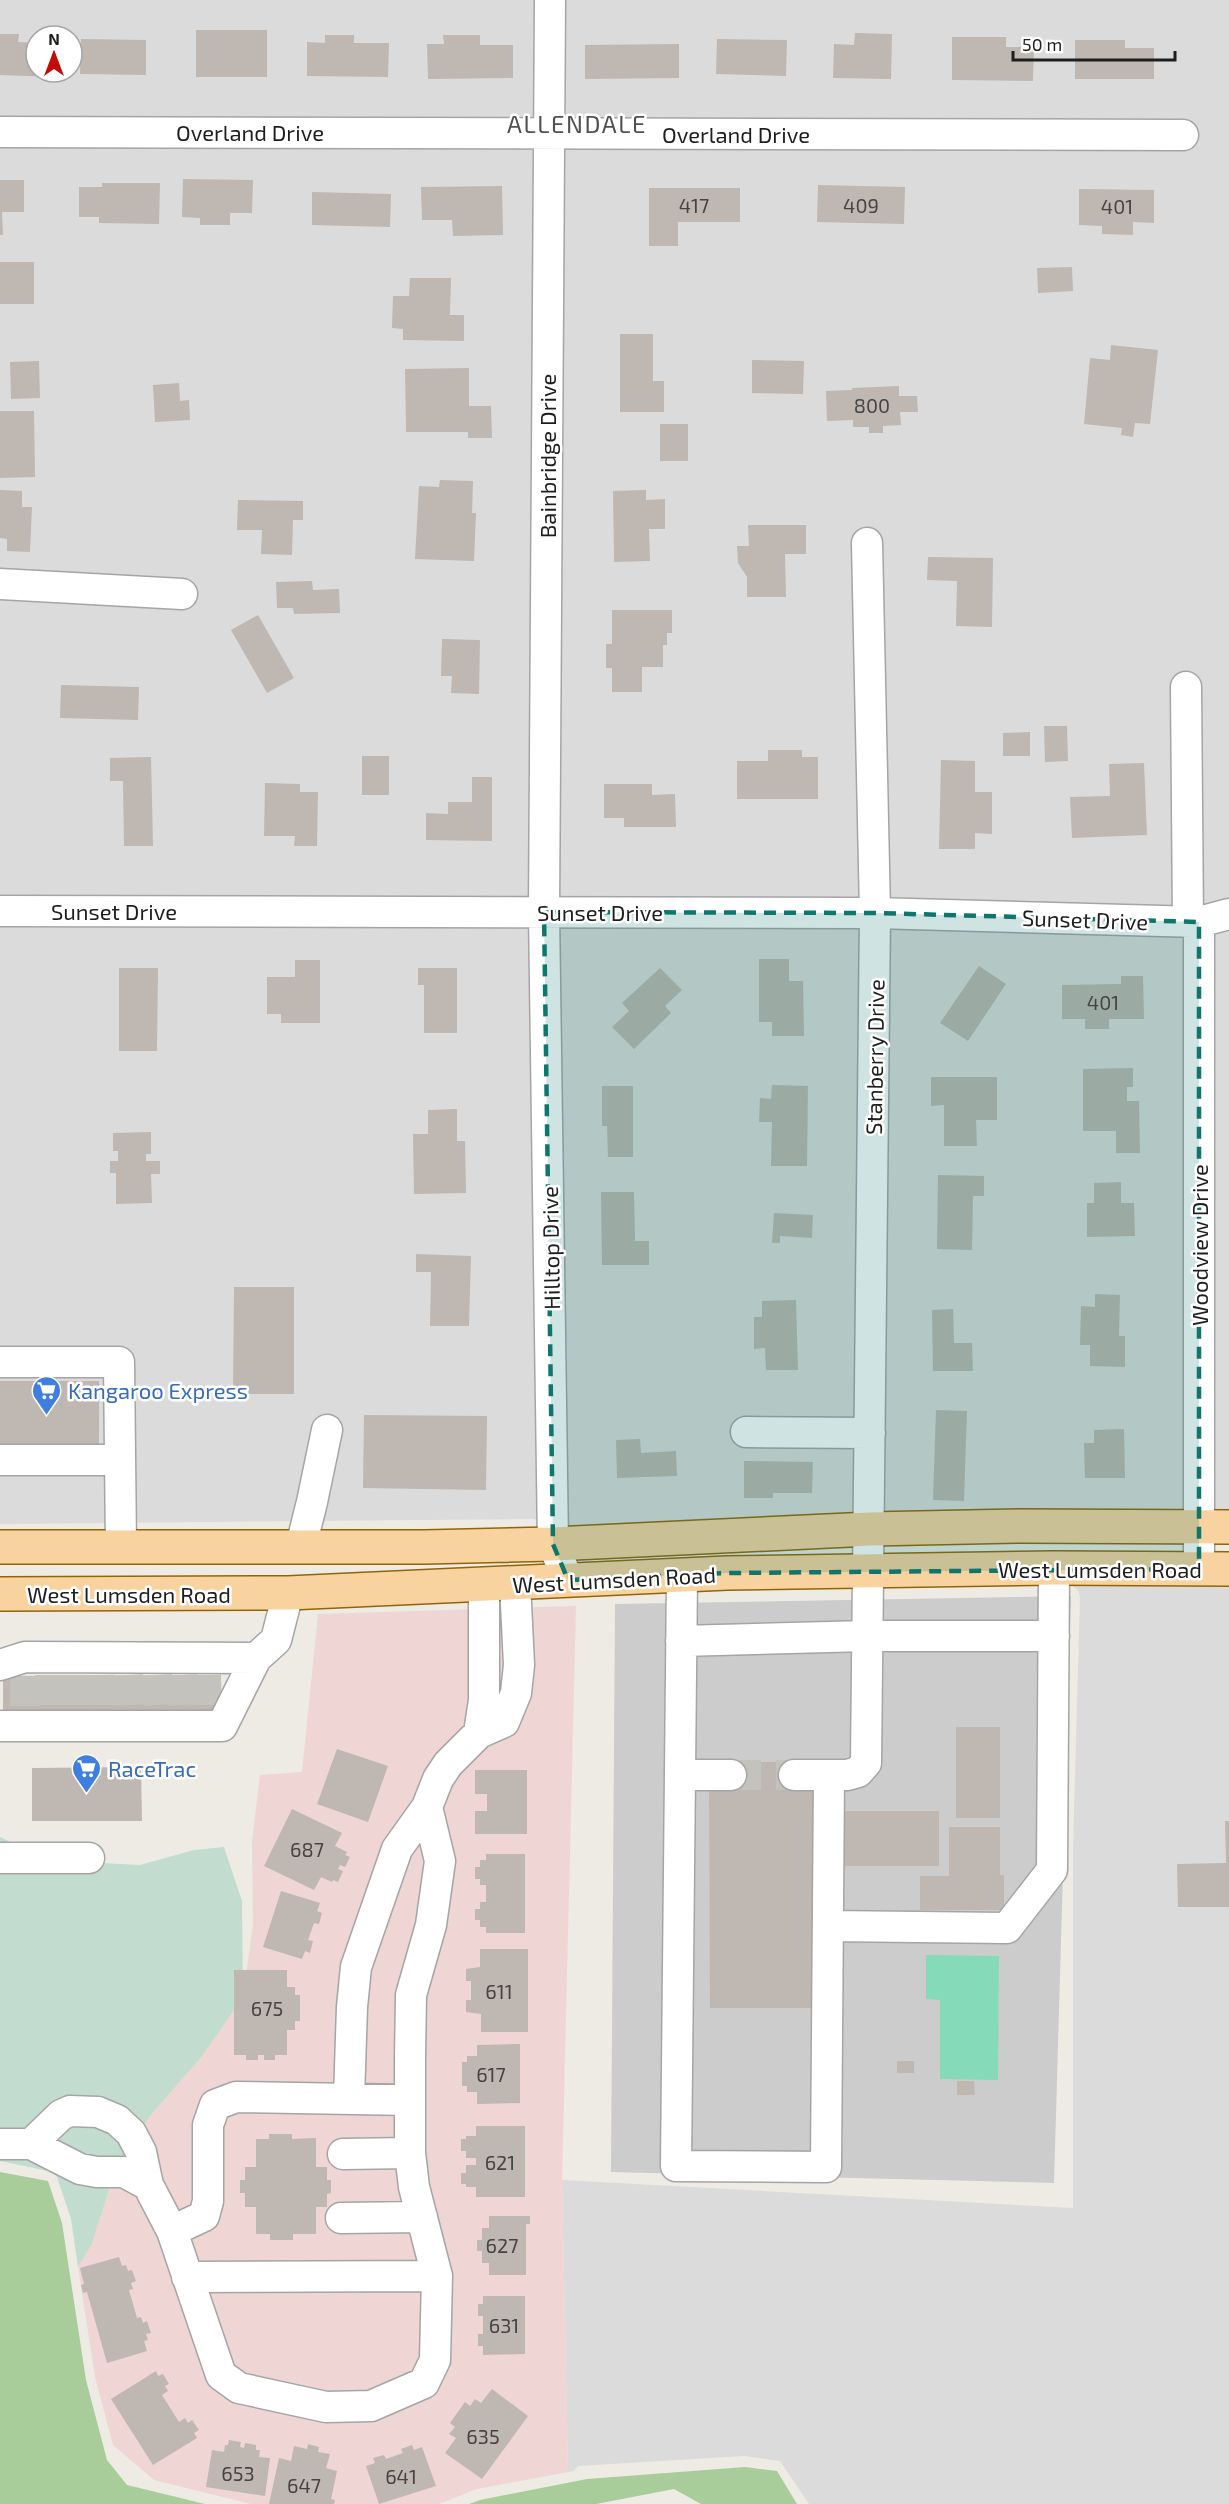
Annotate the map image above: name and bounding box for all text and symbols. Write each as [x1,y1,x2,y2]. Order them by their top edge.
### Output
north arrow [24,24,84,84]
scale bar [1013,24,1175,62]
text: N [48,29,60,48]
text: 50 m [1022,33,1062,55]
district label: ALLENDALE [507,109,647,138]
street label: Overland Drive [176,119,324,145]
street label: Overland Drive [662,121,810,147]
house number: 417 [679,193,709,217]
house number: 409 [843,193,879,217]
house number: 401 [1101,194,1133,218]
street label: Bainbridge Drive [534,374,560,538]
house number: 800 [854,393,890,417]
street label: Sunset Drive [51,898,177,924]
street label: Sunset Drive [537,899,663,925]
street label: Sunset Drive [1021,904,1149,934]
street label: Stanberry Drive [860,979,888,1135]
house number: 401 [1087,990,1119,1014]
street label: Woodview Drive [1186,1164,1212,1326]
street label: Hilltop Drive [536,1186,564,1310]
supermarket icon: Kangaroo Express [31,1374,63,1416]
place label: Kangaroo Express [68,1377,248,1403]
street label: West Lumsden Road [998,1556,1202,1582]
street label: West Lumsden Road [512,1561,716,1597]
street label: West Lumsden Road [27,1581,231,1607]
supermarket icon: RaceTrac [71,1752,103,1794]
place label: RaceTrac [108,1755,196,1781]
house number: 687 [290,1837,324,1861]
house number: 611 [485,1979,513,2003]
house number: 675 [251,1996,283,2020]
house number: 617 [476,2062,506,2086]
house number: 621 [485,2150,515,2174]
house number: 627 [486,2233,518,2257]
house number: 631 [489,2313,519,2337]
house number: 635 [466,2424,500,2448]
house number: 653 [221,2461,255,2485]
house number: 641 [385,2464,417,2488]
house number: 647 [287,2473,321,2497]

